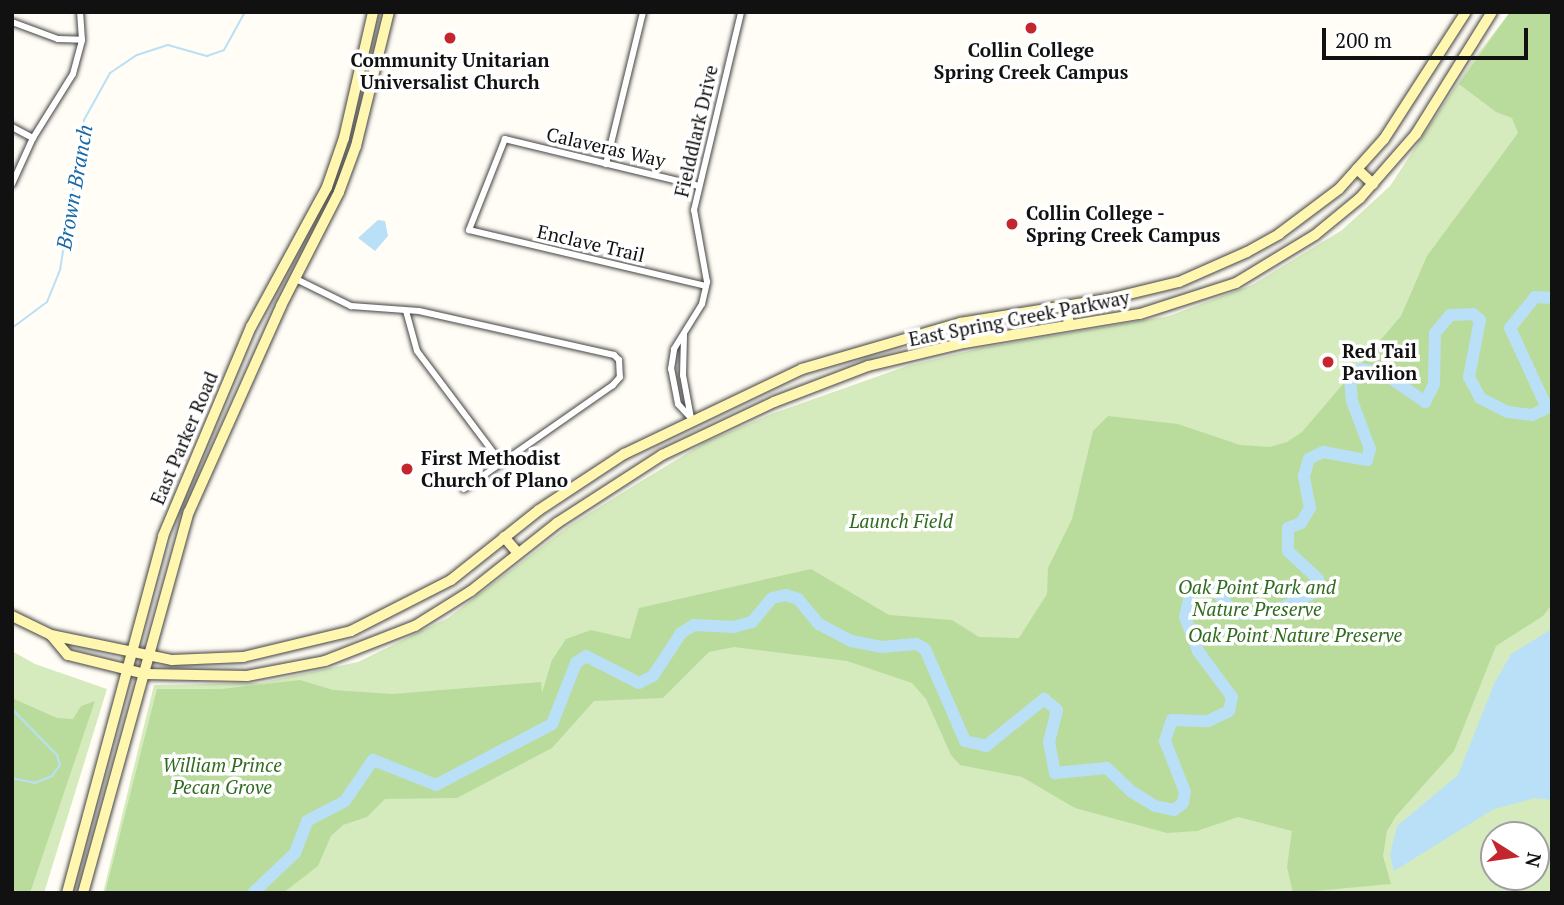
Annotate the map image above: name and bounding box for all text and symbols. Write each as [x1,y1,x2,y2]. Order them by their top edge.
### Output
scale bar [1326,14,1532,58]
marker: Collin College Spring Creek Campus [1023,20,1039,36]
text: 200 m [1335,26,1392,54]
marker: Community Unitarian Universalist Church [442,30,458,46]
place label: Collin College Spring Creek Campus [934,39,1128,83]
place label: Community Unitarian Universalist Church [351,49,549,93]
street label: Fielddlark Drive [670,63,722,199]
water label: Brown Branch [51,122,97,252]
street label: Calaveras Way [544,122,668,172]
place label: Collin College - Spring Creek Campus [1026,202,1220,246]
marker: Collin College - Spring Creek Campus [1004,216,1020,232]
street label: Enclave Trail [535,220,647,266]
street label: East Spring Creek Parkway [907,285,1131,351]
place label: Red Tail Pavilion [1342,340,1417,384]
marker: Red Tail Pavilion [1320,354,1336,370]
street label: East Parker Road [146,368,222,508]
place label: First Methodist Church of Plano [421,447,568,491]
marker: First Methodist Church of Plano [399,461,415,477]
park label: Launch Field [849,510,953,532]
park label: Oak Point Park and Nature Preserve [1178,576,1336,620]
park label: Oak Point Nature Preserve [1188,624,1402,646]
park label: William Prince Pecan Grove [162,754,282,798]
north arrow [1480,821,1550,891]
text: N [1520,850,1548,870]

